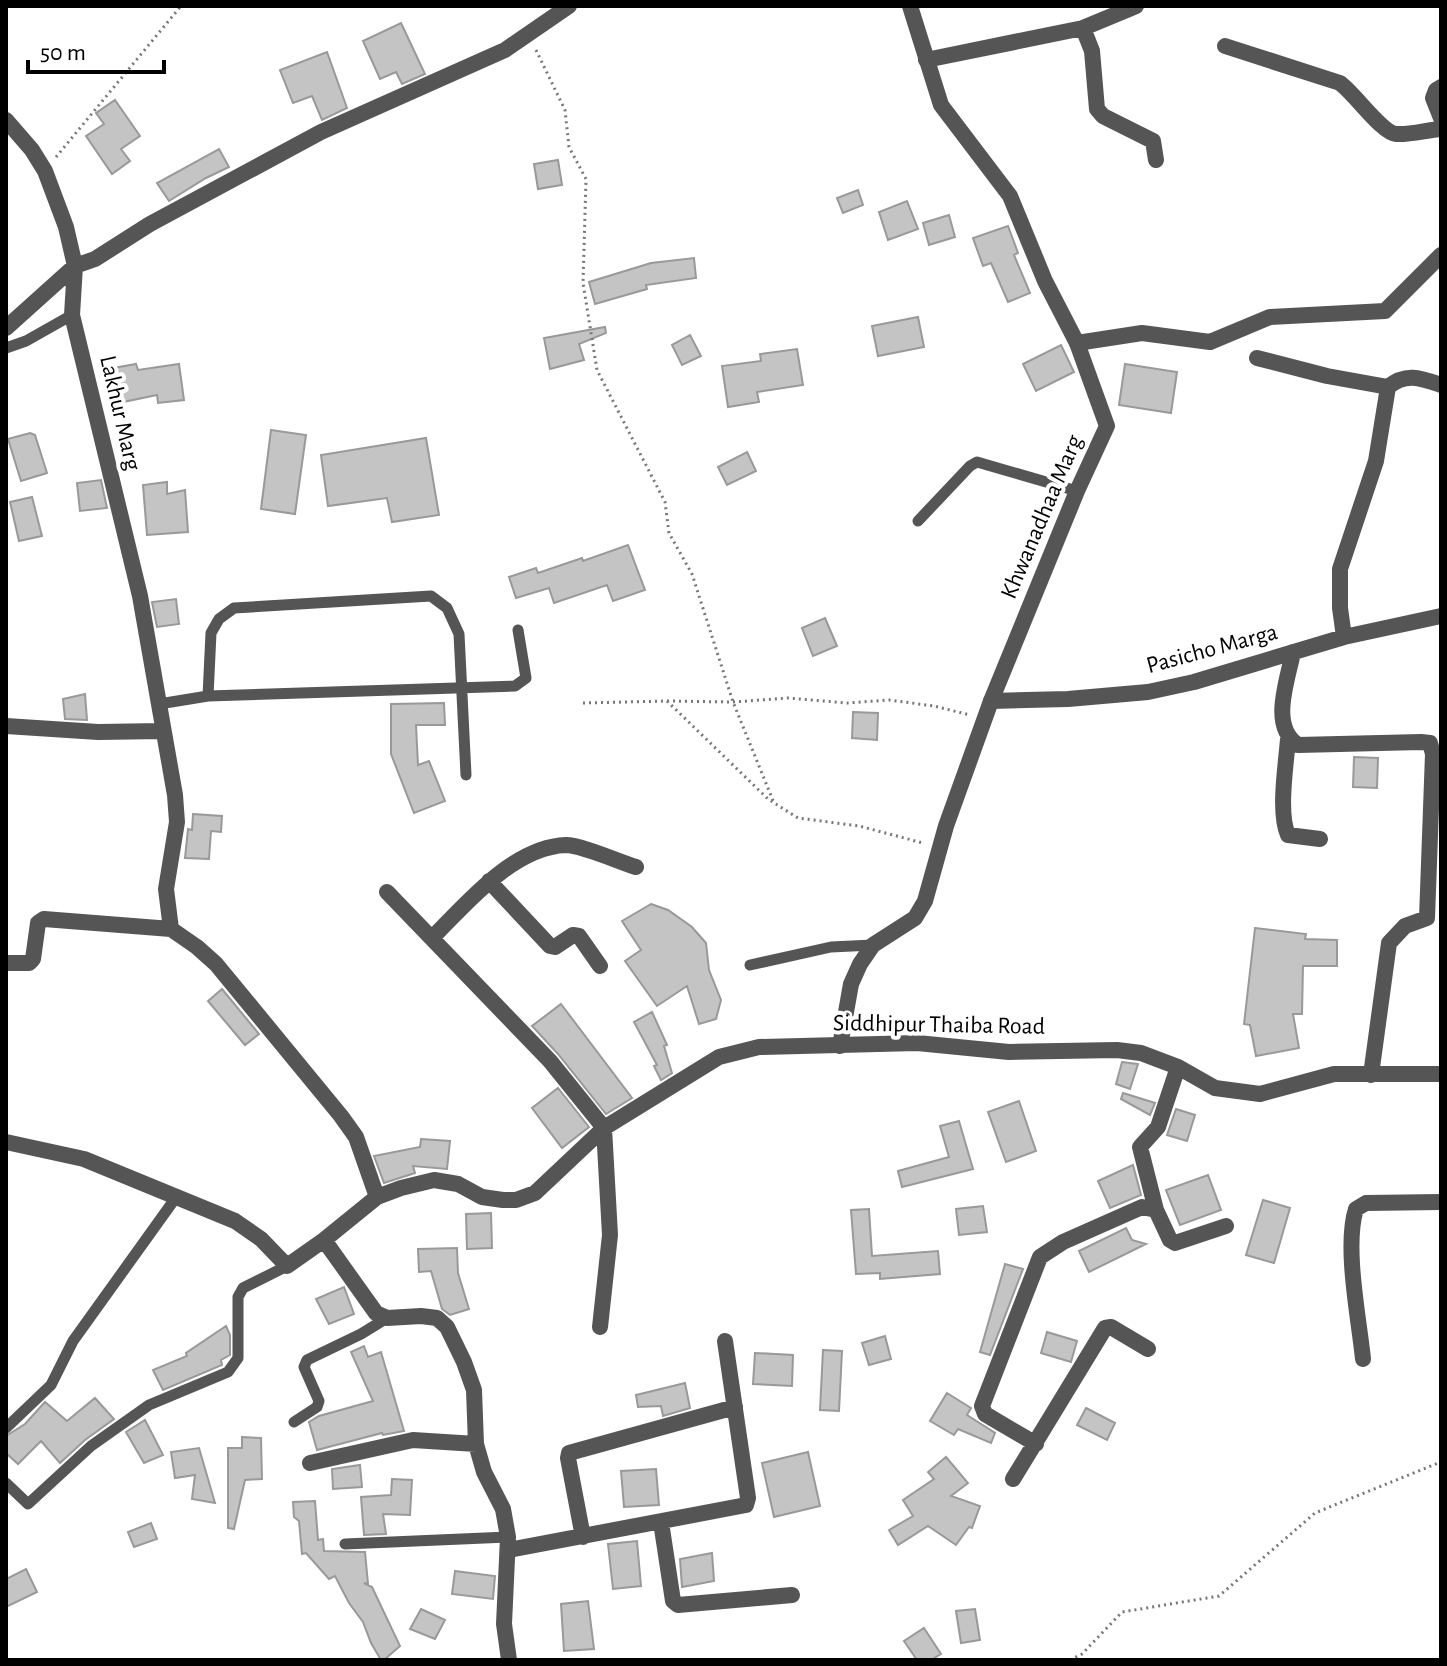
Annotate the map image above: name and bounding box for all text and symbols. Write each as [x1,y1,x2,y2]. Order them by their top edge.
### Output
scale bar [28,24,164,74]
text: 50 m [40,41,86,65]
street label: Lakhur Marg [95,353,145,473]
street label: Khwanadhaa Marg [997,431,1087,602]
street label: Pasicho Marga [1144,620,1280,678]
street label: Siddhipur Thaiba Road [833,1011,1045,1039]

